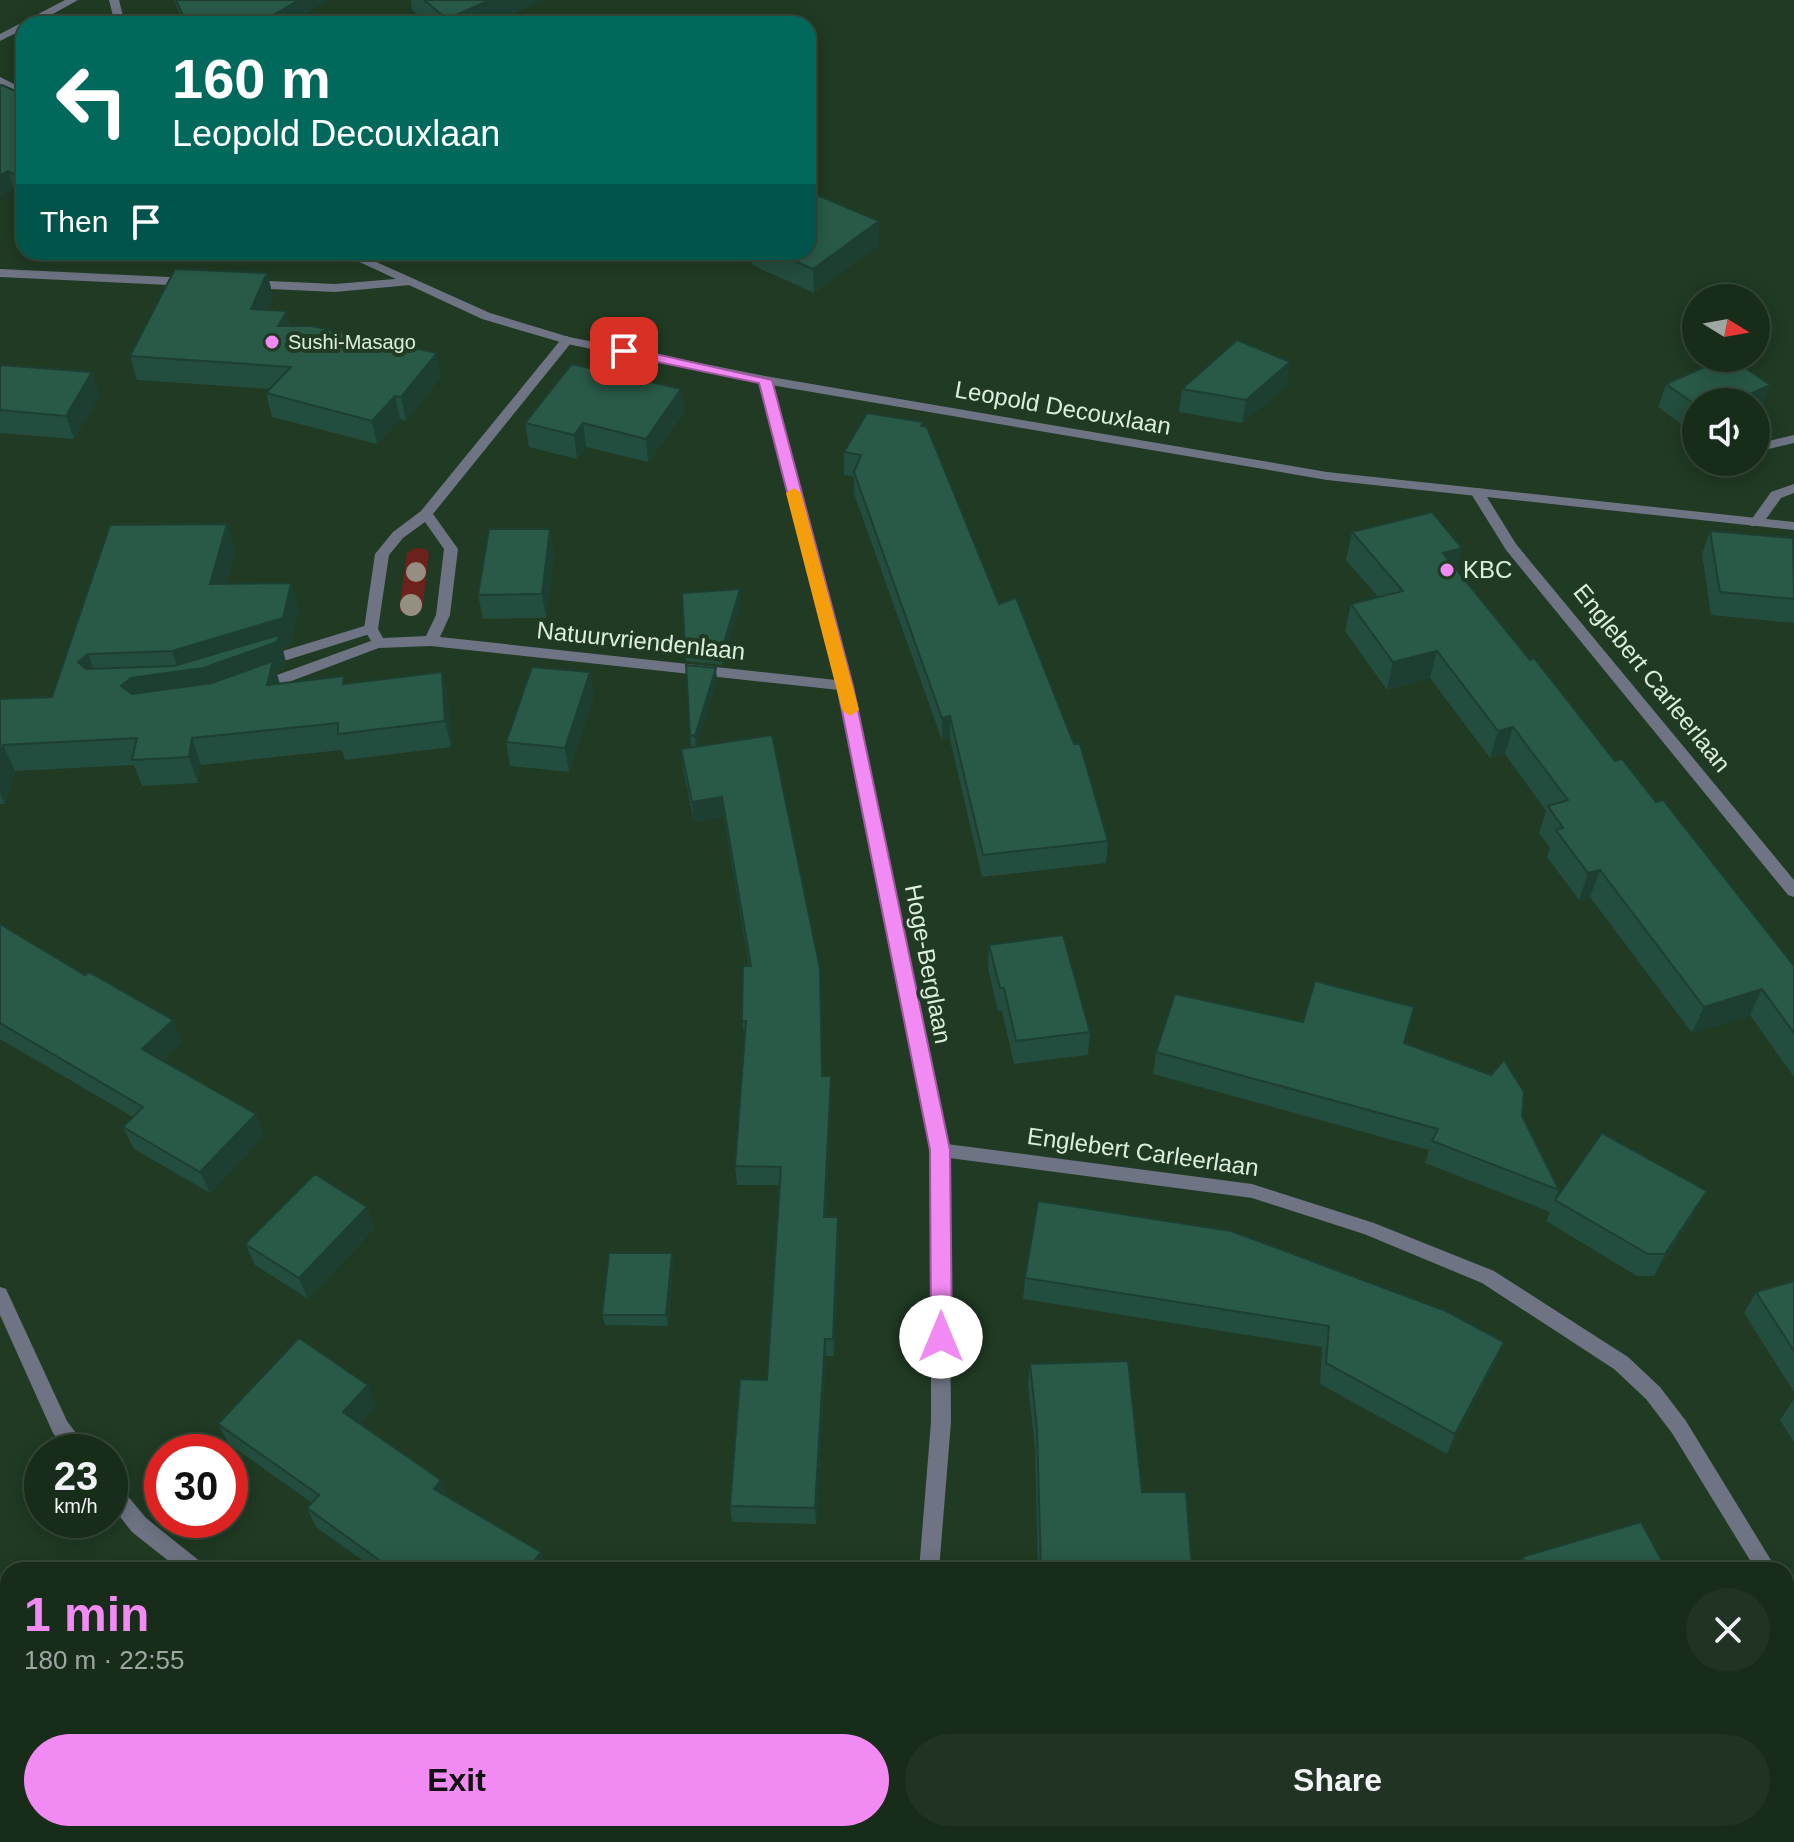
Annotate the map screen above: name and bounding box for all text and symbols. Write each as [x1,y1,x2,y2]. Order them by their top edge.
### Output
text: 160 m [172,47,331,110]
icon: left [40,48,144,152]
text: Leopold Decouxlaan [172,113,500,154]
icon: arrive [124,200,168,244]
text: Then [40,205,108,238]
north arrow [1682,284,1770,372]
map controls [1682,284,1770,476]
pin [590,317,658,385]
icon: arrive [602,329,646,373]
place label: Sushi-Masago [288,331,416,353]
marker: Sushi-Masago [263,333,281,351]
street label: Leopold Decouxlaan [953,375,1173,440]
button: sound [1682,388,1770,476]
place label: KBC [1463,556,1512,583]
marker: KBC [1438,561,1456,579]
street label: Englebert Carleerlaan [1568,578,1736,777]
street label: Natuurvriendenlaan [535,616,747,665]
street label: Hoge-Berglaan [900,882,957,1046]
street label: Englebert Carleerlaan [1026,1122,1261,1181]
position arrow [899,1295,983,1379]
speed limit sign: 30 [144,1434,248,1538]
text: 23 [54,1454,98,1498]
text: km/h [54,1495,98,1517]
text: 1 min [24,1588,149,1641]
button: close [1686,1588,1770,1672]
text: 180 m · 22:55 [24,1645,184,1675]
button: Exit [24,1734,889,1826]
button: Share [905,1734,1770,1826]

